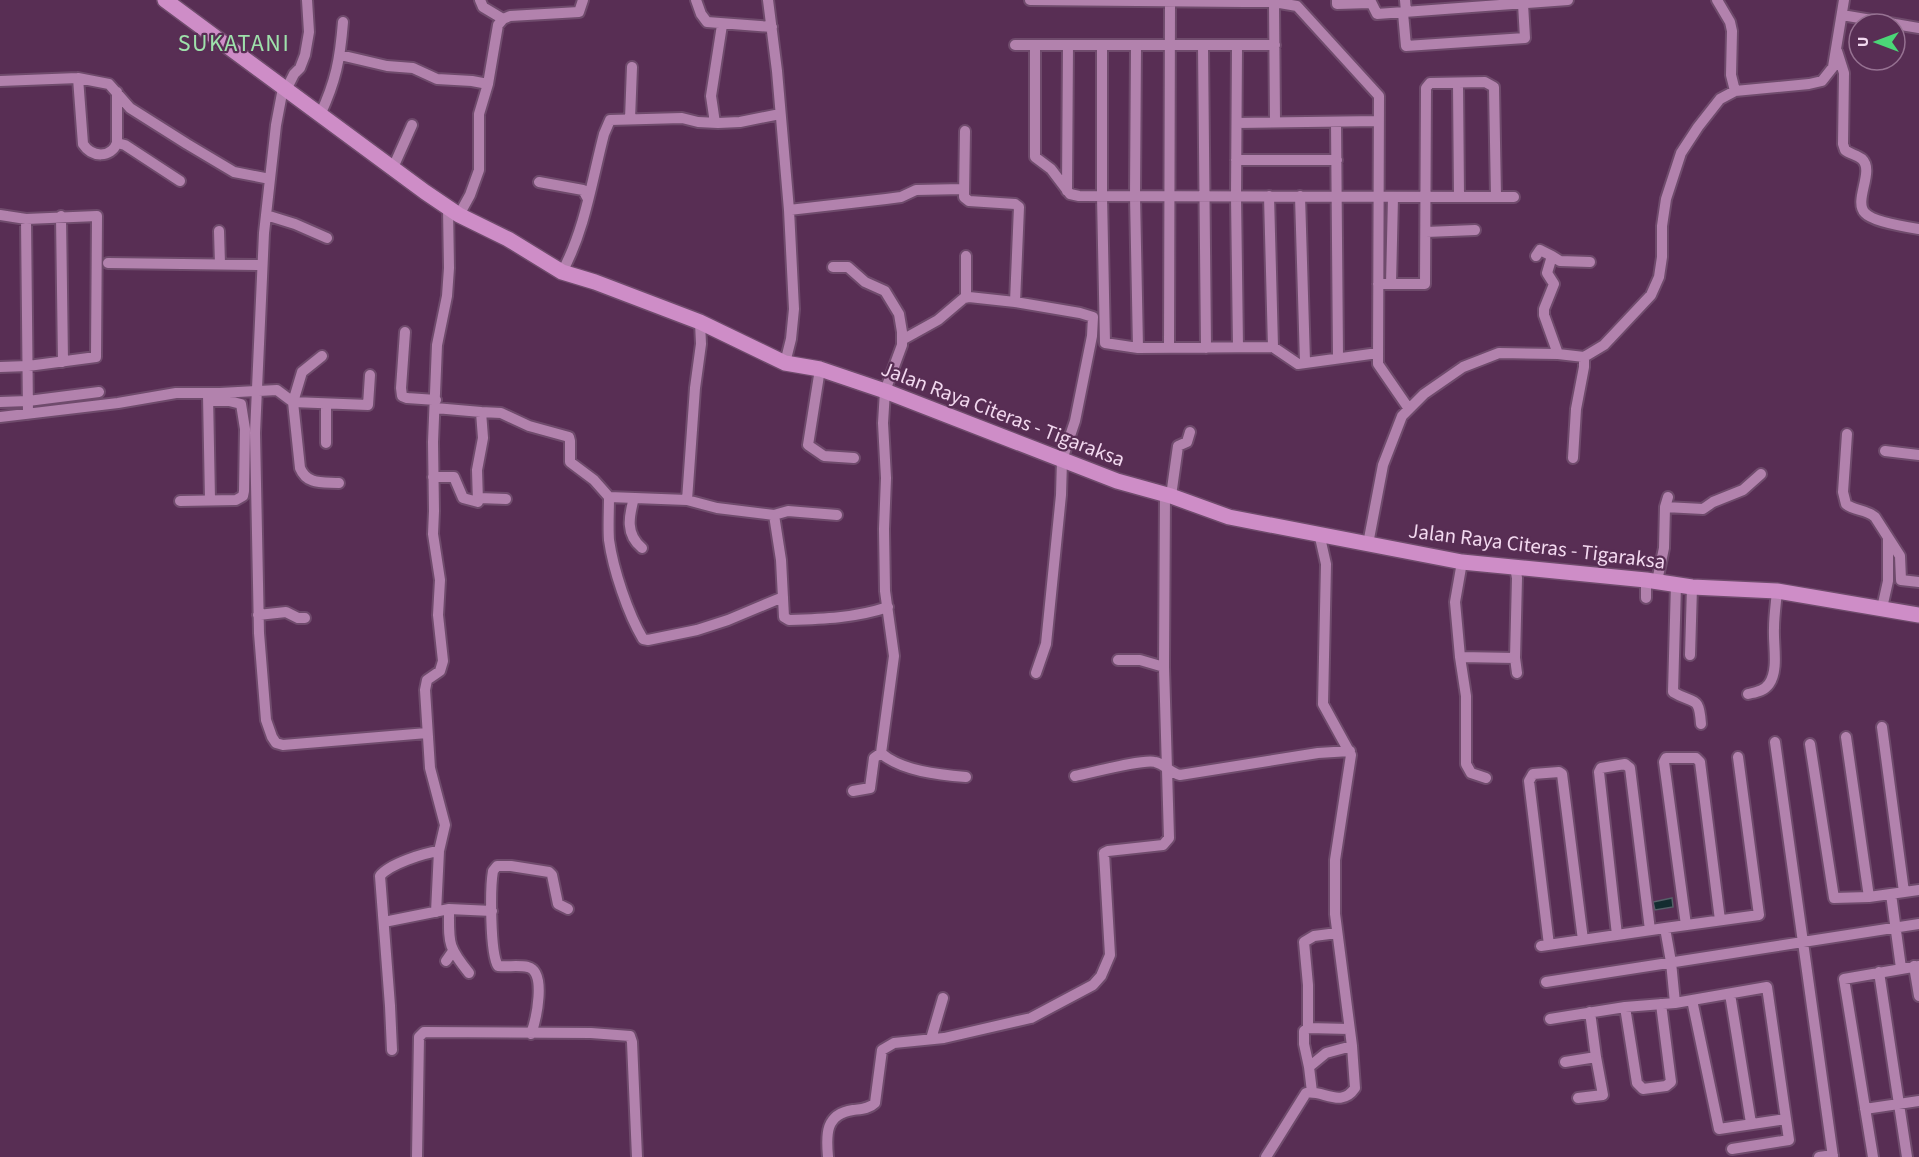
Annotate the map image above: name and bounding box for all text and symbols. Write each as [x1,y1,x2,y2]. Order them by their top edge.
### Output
north arrow [1847,12,1907,72]
district label: SUKATANI [178,26,290,61]
text: U [1852,37,1874,47]
street label: Jalan Raya Citeras - Tigaraksa [877,354,1129,474]
street label: Jalan Raya Citeras - Tigaraksa [1407,515,1667,577]

